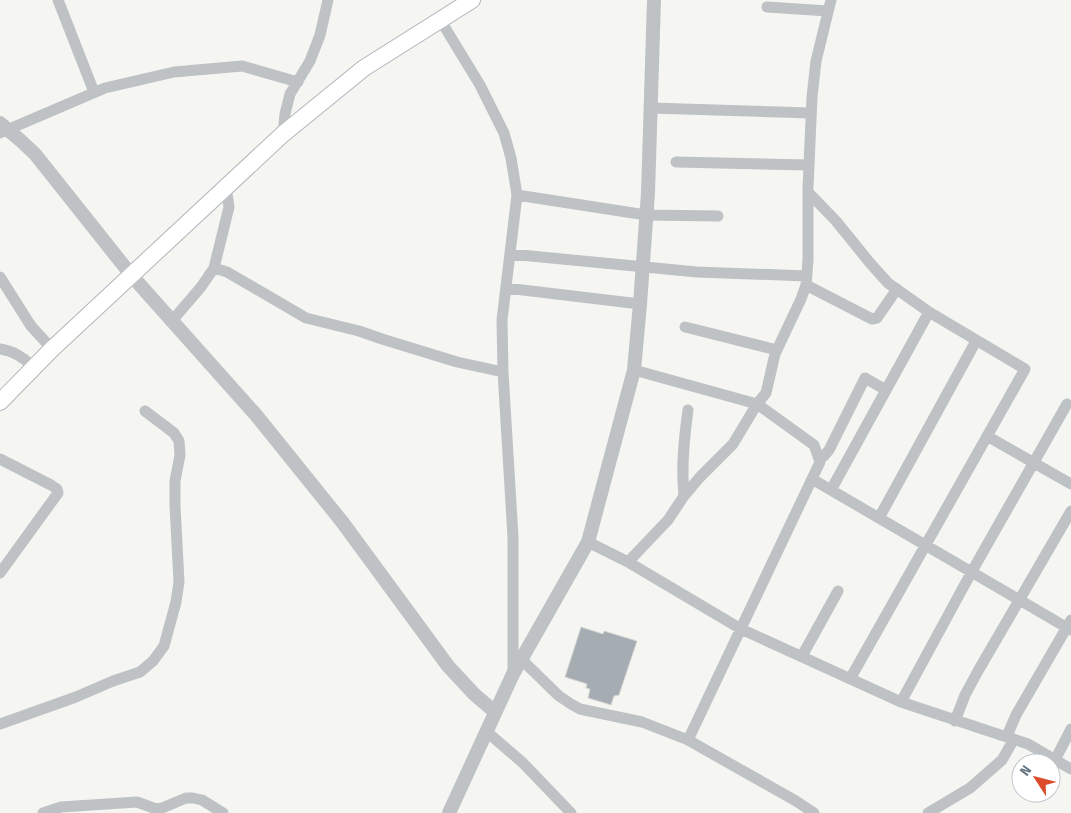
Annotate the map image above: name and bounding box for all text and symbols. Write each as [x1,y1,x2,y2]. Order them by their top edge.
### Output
north arrow [1011,753,1061,803]
text: N [1017,762,1035,779]

